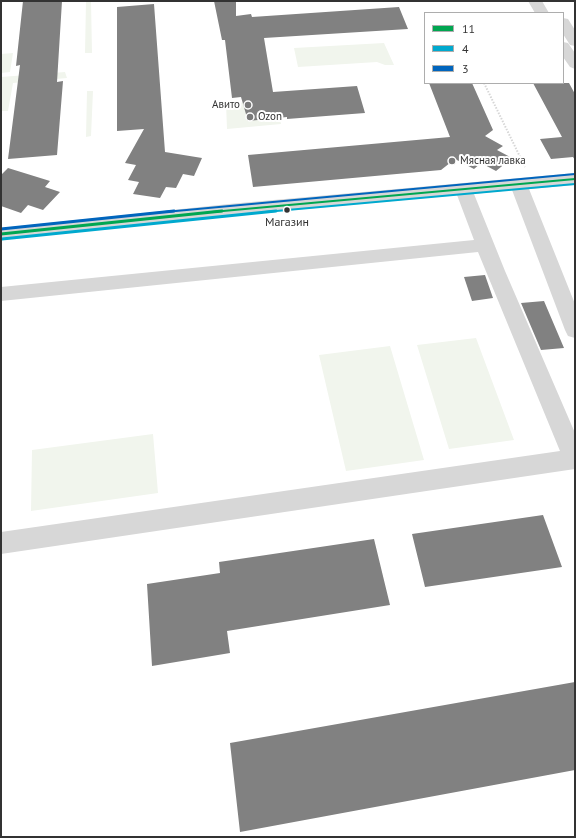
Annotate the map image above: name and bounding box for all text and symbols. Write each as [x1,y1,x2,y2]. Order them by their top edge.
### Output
legend [424,12,564,84]
text: 11 [462,21,475,36]
text: 4 [462,41,469,56]
text: 3 [462,61,469,76]
place label: Авито [212,98,240,112]
marker: Авито [243,100,253,110]
place label: Ozon [258,110,282,124]
marker: Ozon [245,112,255,122]
place label: Мясная лавка [460,154,526,168]
marker: Мясная лавка [447,156,457,166]
marker: Магазин [282,205,292,215]
place label: Магазин [265,216,309,230]

